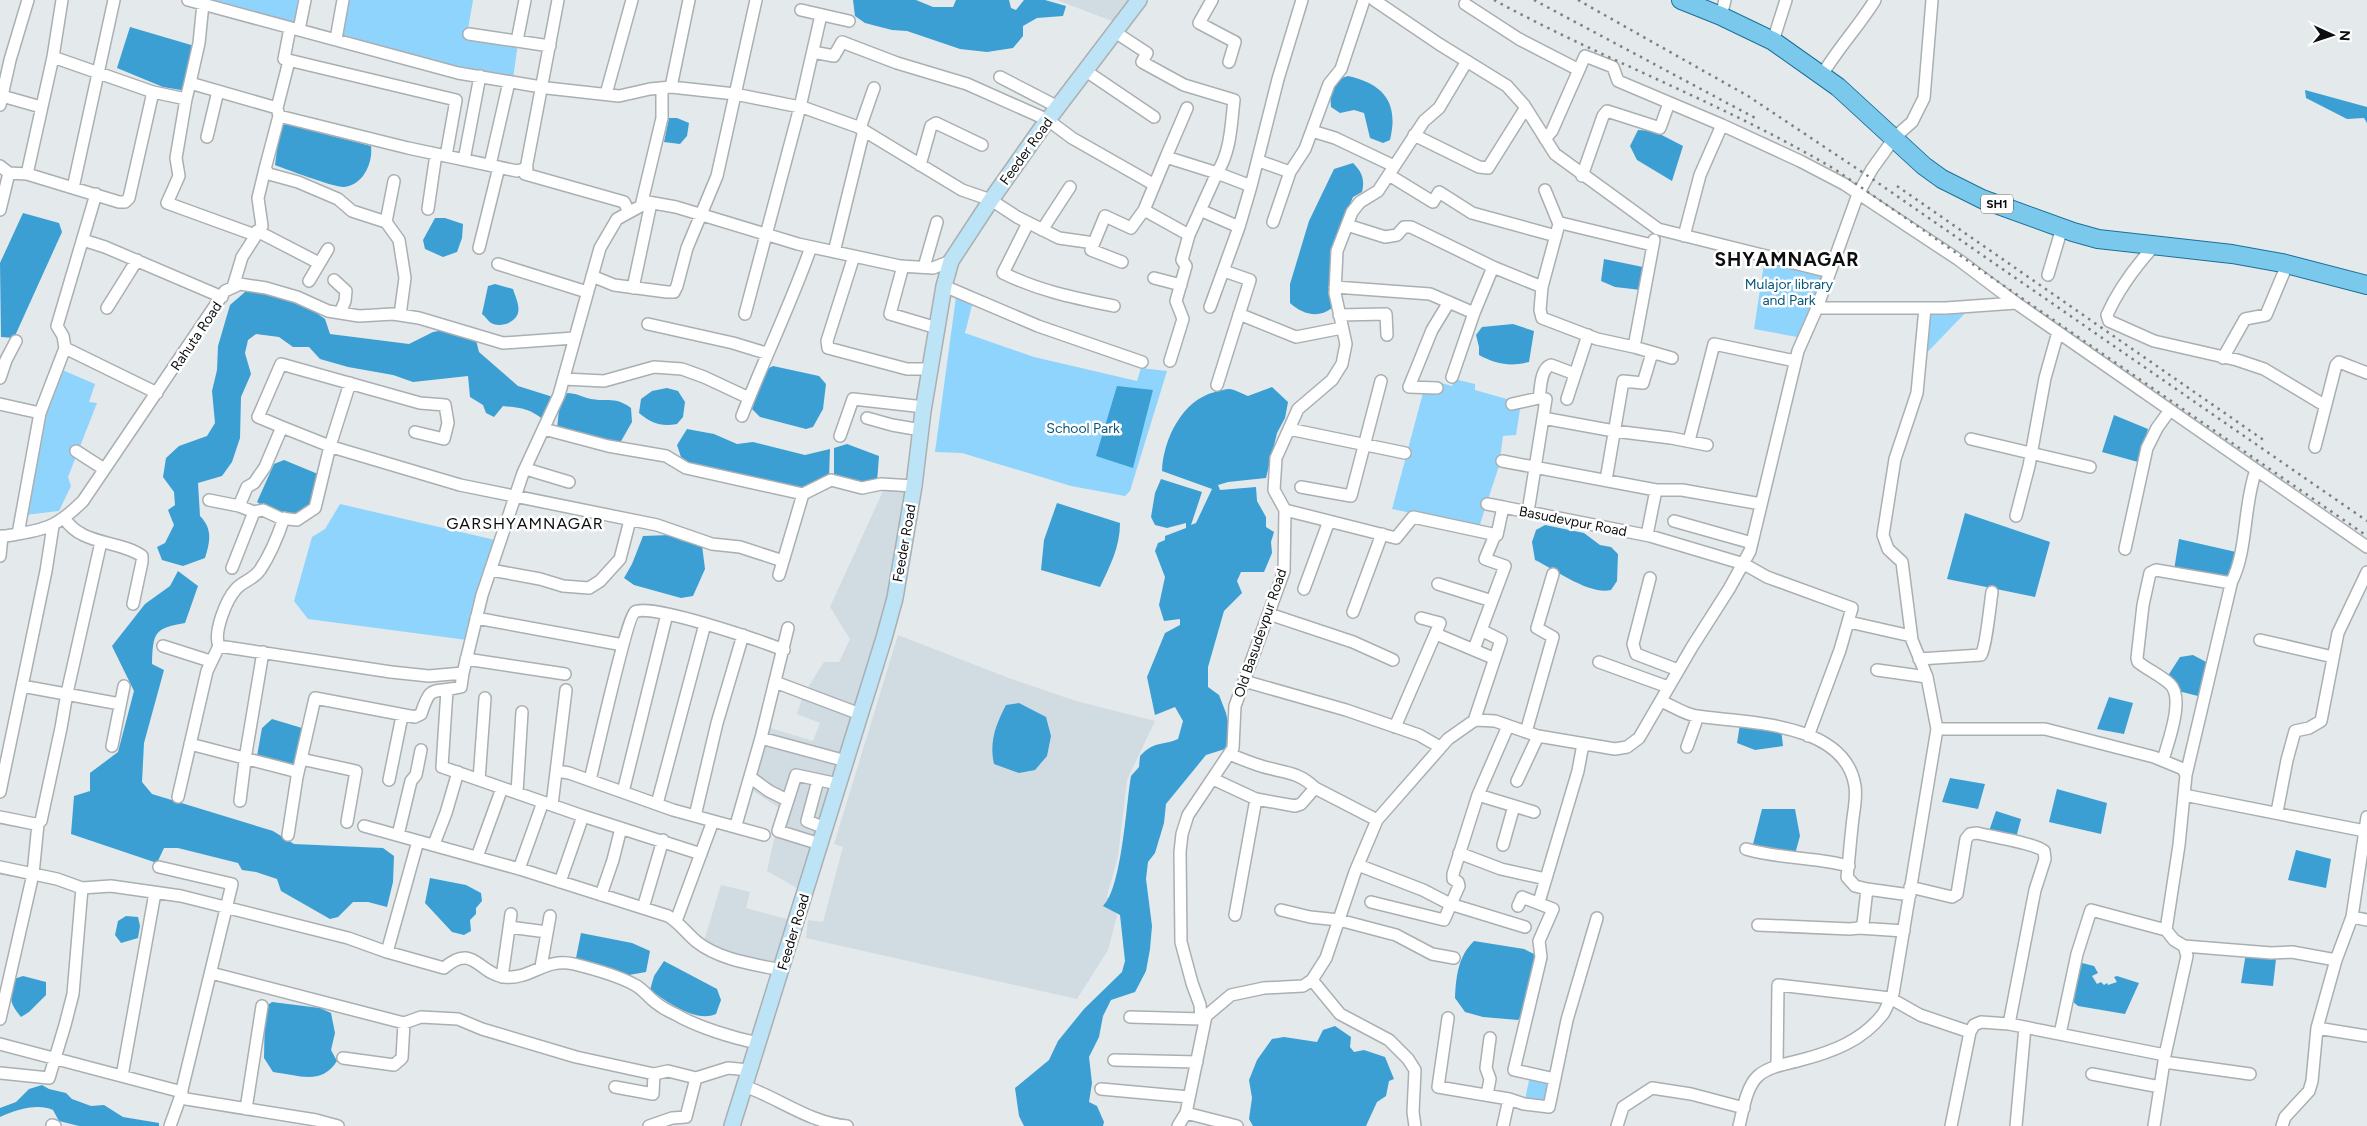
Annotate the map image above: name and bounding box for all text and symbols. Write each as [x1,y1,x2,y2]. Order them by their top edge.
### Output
north arrow [2307,10,2357,60]
text: N [2336,30,2353,42]
street label: Feeder Road [996,114,1057,188]
road number: SH1 [1981,194,2013,213]
district label: SHYAMNAGAR [1715,248,1859,271]
park label: Mulajor library and Park [1745,276,1834,309]
street label: Rahuta Road [167,299,226,374]
park label: School Park [1046,420,1120,437]
street label: Feeder Road [889,503,920,584]
street label: Basudevpur Road [1518,503,1628,540]
district label: GARSHYAMNAGAR [446,514,604,533]
street label: Old Basudevpur Road [1230,567,1291,700]
street label: Feeder Road [774,892,813,972]

